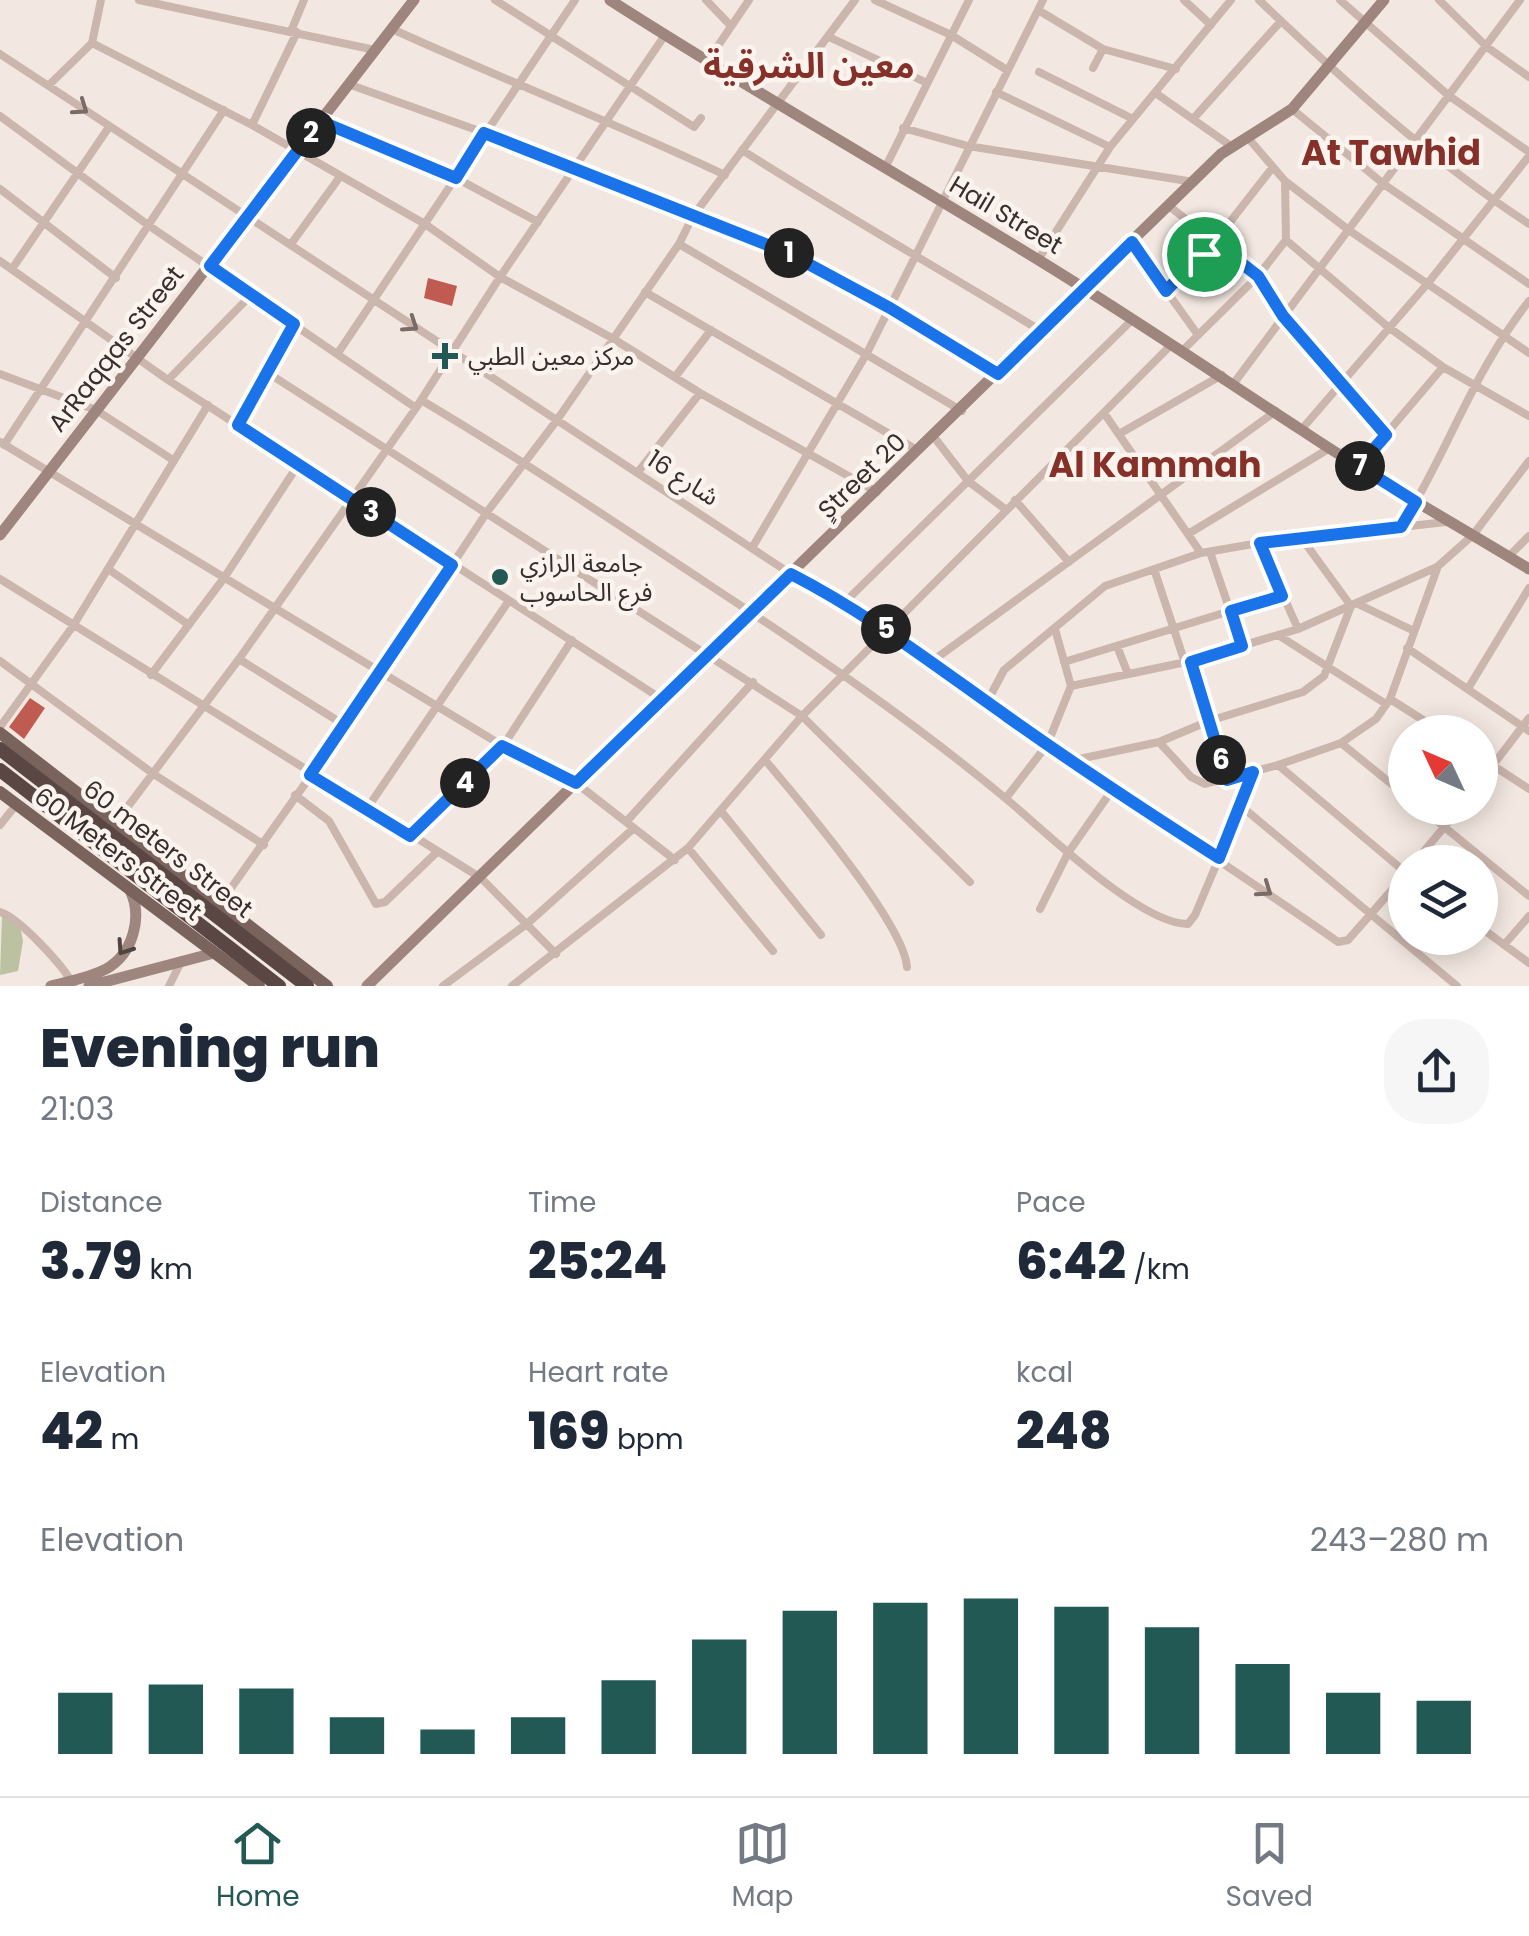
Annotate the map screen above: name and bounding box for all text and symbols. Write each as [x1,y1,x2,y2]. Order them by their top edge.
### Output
district label: معين الشرقية [703,41,915,90]
one-way arrow [70,96,89,114]
pin: 2 [286,108,336,158]
text: 2 [303,113,319,152]
district label: At Tawhid [1301,128,1481,177]
street label: Hail Street [943,167,1069,263]
pin [1162,212,1247,297]
icon: arrive [1177,227,1232,282]
pin: 1 [764,228,814,278]
text: 1 [784,233,794,272]
street label: ArRaqqas Street [40,259,192,439]
one-way arrow [400,313,418,332]
place label: مركز معين الطبي [468,339,634,375]
marker: مركز معين الطبي [432,343,458,369]
street label: ٍStreet 20 [810,425,914,527]
district label: Al Kammah [1048,440,1262,489]
pin: 7 [1335,441,1385,491]
street label: شارع 16 [640,442,726,515]
text: 7 [1353,446,1367,485]
pin: 3 [346,487,396,537]
text: 3 [363,492,379,531]
place label: جامعة الرازي فرع الحاسوب [520,546,652,611]
marker: جامعة الرازي فرع الحاسوب [489,566,511,588]
pin: 5 [861,604,911,654]
text: 5 [877,609,895,648]
north arrow [1388,715,1498,825]
map controls [1388,715,1498,955]
pin: 6 [1196,735,1246,785]
text: 6 [1212,740,1230,779]
pin: 4 [440,758,490,808]
text: 4 [456,763,474,802]
street label: 60 meters Street [76,772,260,926]
street label: 60 Meters Street [27,779,209,929]
button: layers [1388,845,1498,955]
one-way arrow [1254,878,1273,896]
one-way arrow [117,938,136,956]
text: Evening run [40,1009,380,1086]
button: share [1384,1019,1489,1124]
text: 21:03 [40,1086,114,1131]
text: Distance [40,1183,163,1222]
text: Time [528,1183,596,1222]
text: Pace [1016,1183,1086,1222]
text: 3.79 [40,1226,142,1297]
text: 25:24 [528,1226,667,1297]
text: 6:42 [1016,1226,1126,1297]
text: km [142,1250,193,1289]
text: /km [1126,1250,1190,1289]
text: Elevation [40,1353,166,1392]
text: Heart rate [528,1353,669,1392]
text: kcal [1016,1353,1073,1392]
text: 42 [40,1396,103,1467]
text: 169 [528,1396,609,1467]
text: 248 [1016,1396,1112,1467]
text: m [103,1420,139,1459]
text: bpm [609,1420,684,1459]
text: Elevation [40,1517,184,1562]
text: 243–280 m [1310,1517,1489,1562]
tab: Home [216,1816,300,1918]
tab: Map [732,1816,794,1918]
tab: Saved [1226,1816,1313,1918]

